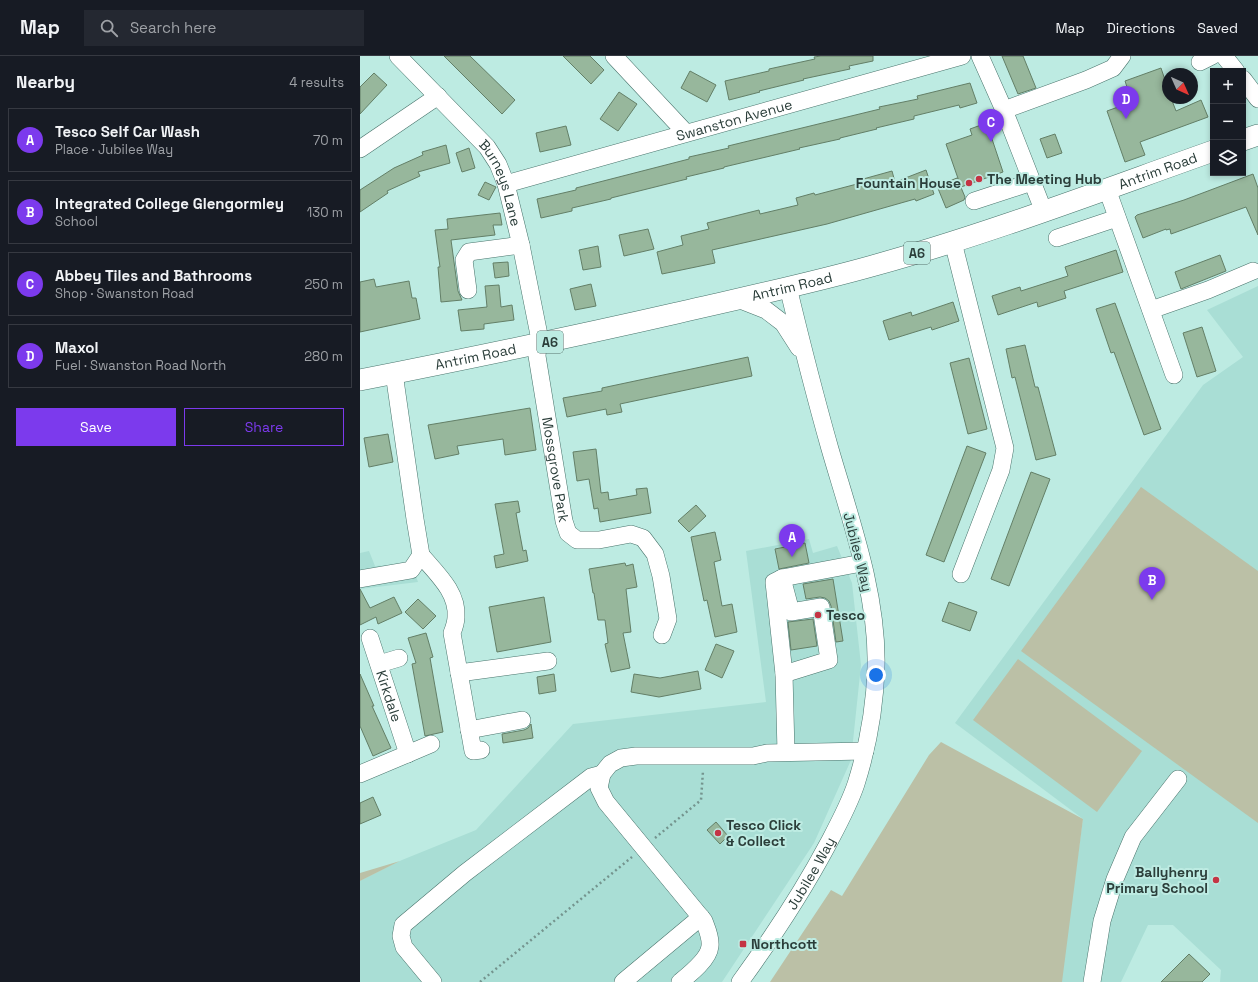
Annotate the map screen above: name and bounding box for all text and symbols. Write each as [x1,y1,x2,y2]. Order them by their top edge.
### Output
search box [84,10,364,46]
text: Map [20,15,60,40]
icon: search [98,17,120,39]
text: Search here [130,18,216,37]
text: Map [1055,19,1085,37]
text: Directions [1107,19,1175,37]
text: Saved [1197,19,1238,37]
north arrow [1162,68,1198,104]
map controls [1210,68,1246,176]
button: + [1210,68,1246,104]
text: Nearby [16,71,75,93]
text: 4 results [289,74,344,91]
pin: D [1113,86,1139,119]
street label: Swanston Avenue [674,95,794,145]
button: − [1210,104,1246,140]
pin: C [978,109,1004,142]
text: Tesco Self Car Wash [55,122,200,141]
text: A [26,132,34,149]
text: 70 m [313,132,343,149]
street label: Burneys Lane [475,135,525,228]
button: layers [1210,140,1246,176]
text: Place · Jubilee Way [55,141,173,158]
street label: Antrim Road [1116,148,1200,193]
place label: The Meeting Hub [987,170,1102,188]
place label: Fountain House [856,174,961,192]
marker: The Meeting Hub [974,174,984,184]
marker: Fountain House [964,178,974,188]
text: Integrated College Glengormley [55,194,284,213]
text: B [26,204,34,221]
text: 130 m [307,204,343,221]
text: School [55,213,98,230]
road number: A6 [904,242,930,264]
text: Abbey Tiles and Bathrooms [55,266,252,285]
street label: Antrim Road [750,268,834,305]
text: C [26,276,34,293]
text: 250 m [305,276,343,293]
text: Shop · Swanston Road [55,285,194,302]
road number: A6 [537,331,563,353]
text: Maxol [55,338,98,357]
street label: Antrim Road [433,339,518,374]
text: D [26,348,34,365]
text: 280 m [304,348,343,365]
text: Fuel · Swanston Road North [55,357,226,374]
button: Save [16,408,176,446]
button: Share [184,408,344,446]
street label: Mossgrove Park [538,416,573,524]
street label: Jubilee Way [839,511,877,593]
pin: A [779,524,805,557]
pin: B [1139,567,1165,600]
place label: Tesco [826,606,865,624]
marker: Tesco [813,610,823,620]
your location [866,665,886,685]
street label: Kirkdale [372,668,406,724]
place label: Tesco Click & Collect [726,816,801,850]
marker: Tesco Click & Collect [713,828,723,838]
street label: Jubilee Way [783,834,839,913]
place label: Ballyhenry Primary School [1106,863,1208,897]
marker: Ballyhenry Primary School [1211,875,1221,885]
place label: Northcott [751,935,817,953]
marker: Northcott [738,939,748,949]

